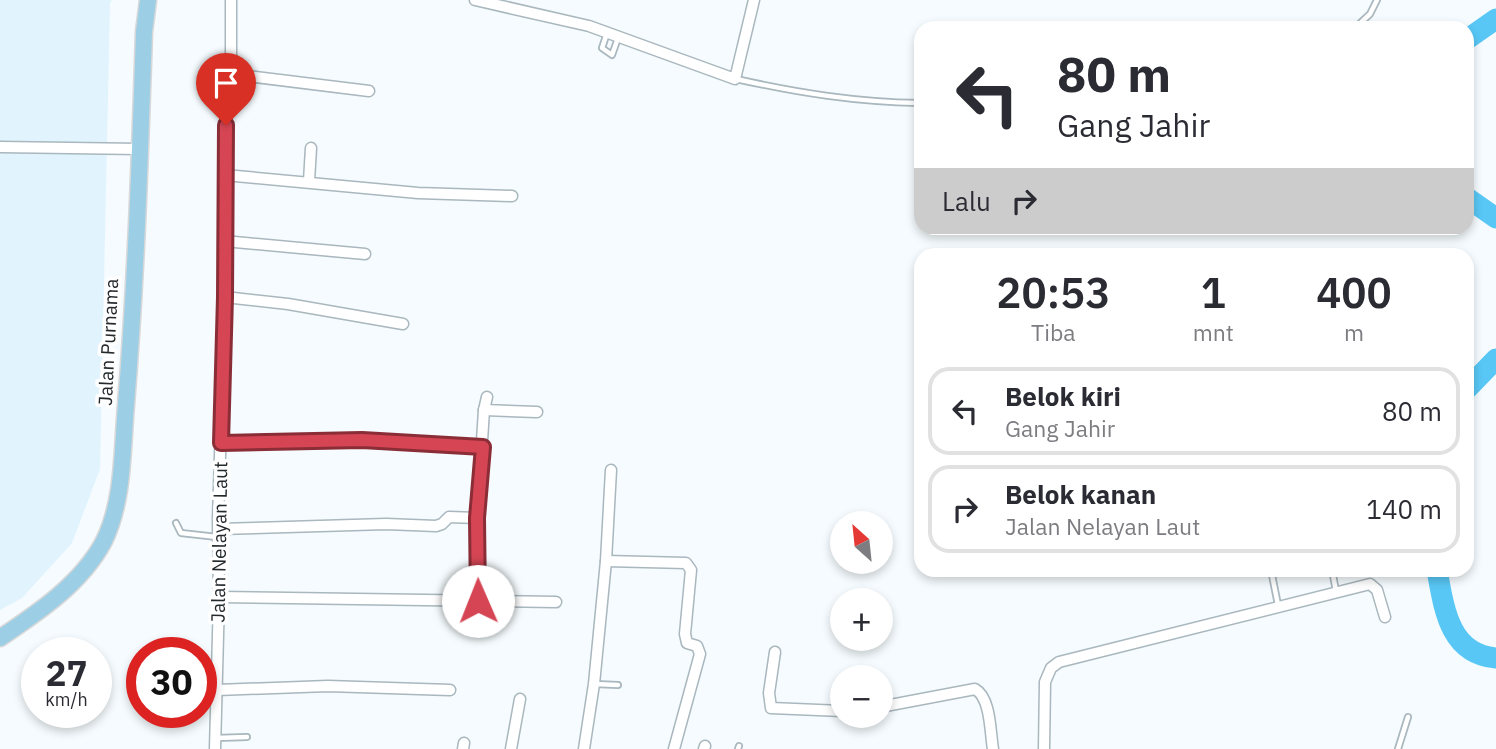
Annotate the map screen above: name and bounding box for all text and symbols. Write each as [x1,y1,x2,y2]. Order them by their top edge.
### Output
text: 80 m [1057,42,1171,105]
icon: left [942,49,1033,140]
pin [196,53,256,125]
icon: arrive [207,64,245,102]
text: Gang Jahir [1057,104,1210,146]
icon: right [1005,182,1043,220]
text: Lalu [942,184,991,218]
text: 20:53 [996,265,1110,320]
text: 1 [1201,265,1226,320]
text: 400 [1316,265,1392,320]
street label: Jalan Purnama [93,278,123,406]
text: Tiba [1031,317,1076,347]
text: mnt [1193,317,1234,347]
text: m [1344,317,1364,347]
text: Belok kiri [1005,379,1121,413]
icon: left [946,392,984,430]
text: 80 m [1382,394,1442,428]
text: Gang Jahir [1005,413,1115,443]
street label: Jalan Nelayan Laut [206,461,232,623]
text: Belok kanan [1005,477,1156,511]
icon: right [946,490,984,528]
text: 140 m [1366,492,1442,526]
north arrow [830,511,892,574]
map controls [830,511,893,728]
text: Jalan Nelayan Laut [1005,511,1200,541]
position arrow [441,564,515,638]
button: + [830,588,893,651]
speed limit sign: 30 [126,637,217,728]
text: 27 [45,650,88,696]
button: − [830,665,893,728]
text: km/h [45,688,88,711]

